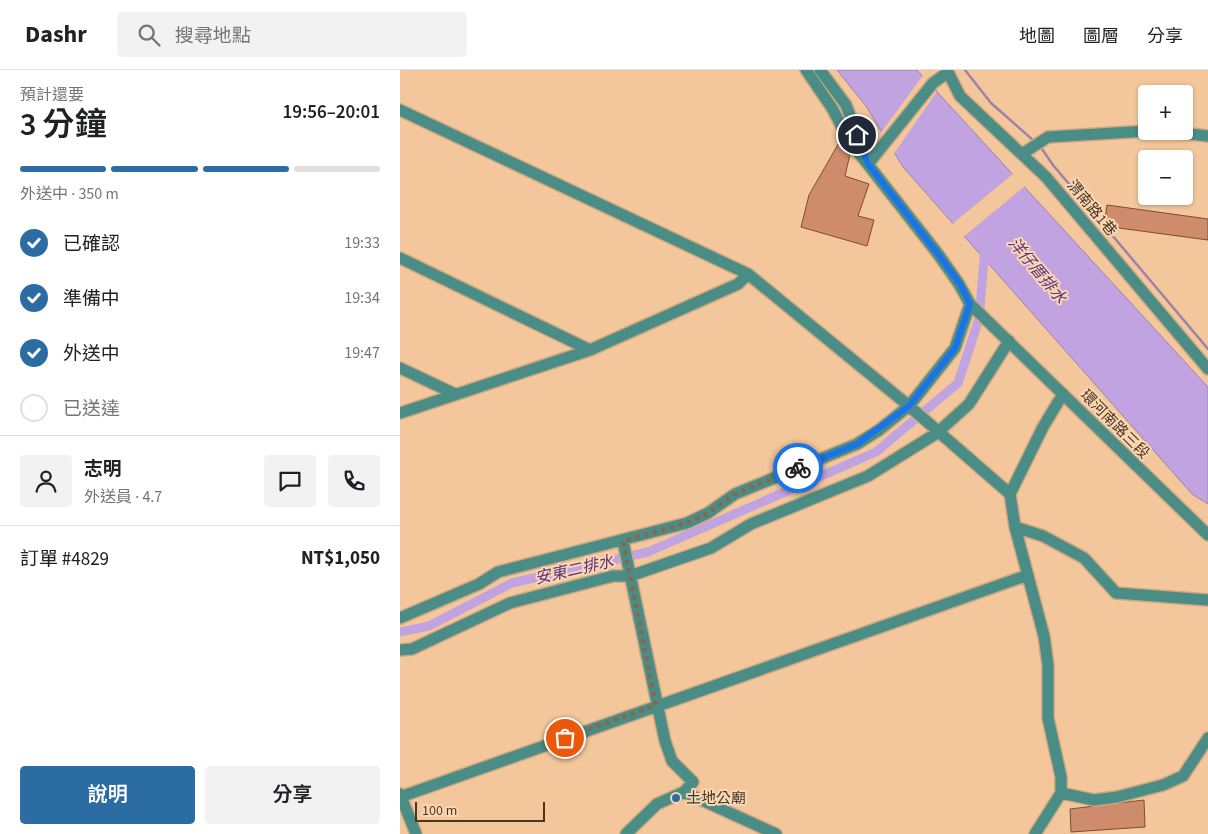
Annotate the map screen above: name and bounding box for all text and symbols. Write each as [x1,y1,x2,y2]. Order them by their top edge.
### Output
search box [117,12,467,57]
text: Dashr [25,17,87,52]
icon: search [135,21,163,49]
text: 搜尋地點 [175,23,251,50]
text: 地圖 [1019,24,1055,49]
text: 圖層 [1083,24,1119,49]
text: 分享 [1147,24,1183,49]
text: 預計還要 [20,84,84,106]
map controls [1138,85,1193,205]
button: + [1138,85,1193,140]
text: 19:56–20:01 [282,99,380,126]
text: 3 分鐘 [20,102,107,148]
pin [836,114,878,156]
icon: home [843,121,871,149]
button: − [1138,150,1193,205]
street label: 渭南路1巷 [1062,176,1121,241]
text: 外送中 · 350 m [20,183,119,205]
icon: check [20,229,48,257]
text: 已確認 [63,231,120,258]
text: 19:33 [344,232,380,254]
water label: 洋仔厝排水 [1003,233,1072,309]
icon: check [20,284,48,312]
text: 準備中 [63,286,120,313]
text: 19:34 [344,287,380,309]
icon: check [20,339,48,367]
text: 外送中 [63,341,120,368]
text: 19:47 [344,342,380,364]
street label: 環河南路三段 [1075,385,1154,464]
text: 已送達 [63,396,120,423]
courier [773,443,823,493]
icon: bike [784,454,812,482]
button: person [20,455,72,507]
button: chat [264,455,316,507]
button: phone [328,455,380,507]
text: 志明 [84,456,122,483]
text: 外送員 · 4.7 [84,486,162,508]
text: NT$1,050 [301,545,380,572]
text: 訂單 #4829 [20,546,109,573]
water label: 安東二排水 [533,550,617,590]
pin [544,717,586,759]
icon: bag [551,724,579,752]
button: 說明 [20,766,195,824]
button: 分享 [205,766,380,824]
place label: 土地公廟 [686,788,746,809]
marker: 土地公廟 [670,792,682,804]
scale bar [415,799,545,822]
text: 100 m [422,801,457,821]

